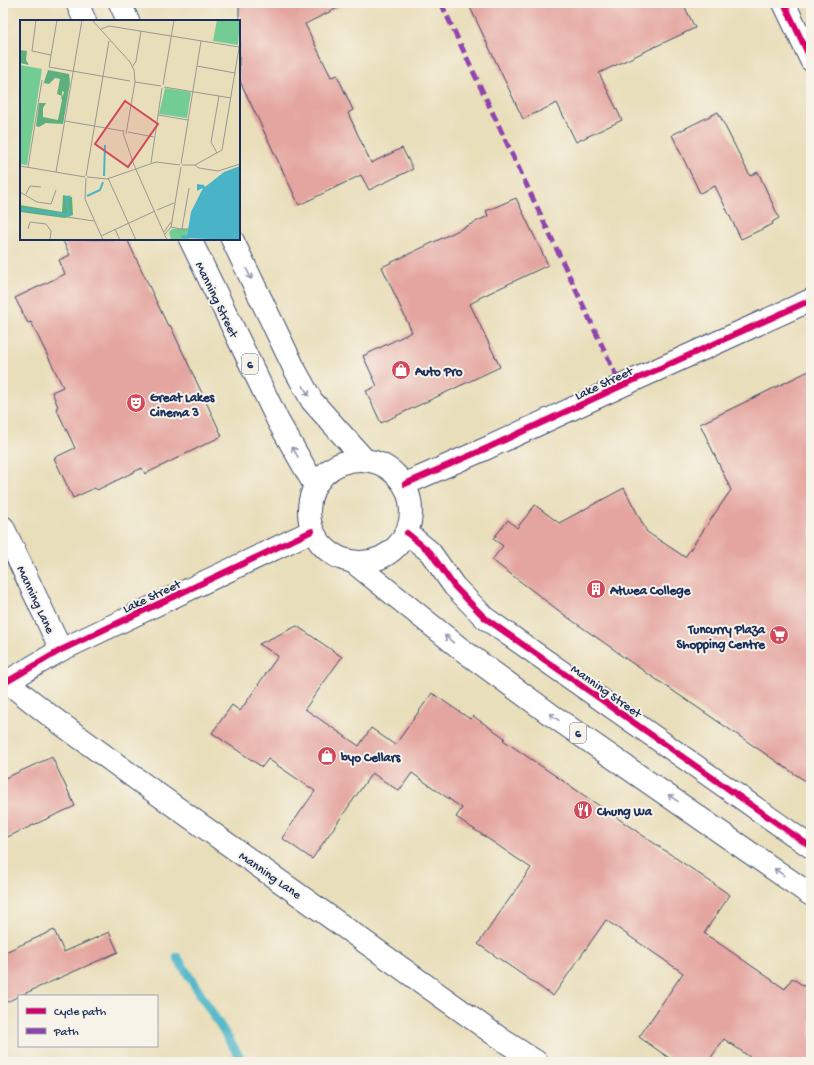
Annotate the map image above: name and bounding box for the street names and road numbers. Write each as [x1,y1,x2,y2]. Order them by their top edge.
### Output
street label: Manning Street [191,260,241,342]
road number: 6 [242,354,258,374]
street label: Lake Street [573,364,637,404]
street label: Manning Lane [13,564,57,637]
street label: Lake Street [121,577,185,617]
street label: Manning Street [567,662,645,723]
road number: 6 [570,723,586,743]
street label: Manning Lane [235,849,304,903]

